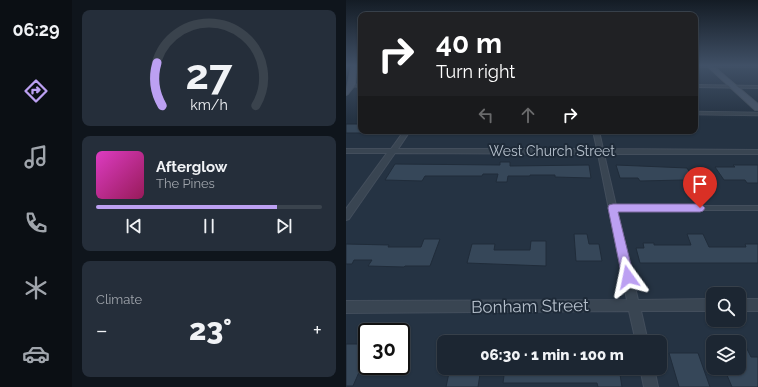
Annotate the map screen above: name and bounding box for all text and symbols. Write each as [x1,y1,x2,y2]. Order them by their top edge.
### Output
text: 06:29 [12,19,60,40]
text: 40 m [436,27,502,60]
icon: right [370,28,422,80]
text: 27 [186,50,233,99]
text: Turn right [436,61,515,82]
icon: directions [22,77,50,105]
text: km/h [190,96,228,112]
icon: left [475,104,497,126]
icon: ahead [517,104,539,126]
icon: right [559,104,581,126]
icon: music [22,143,50,171]
street label: West Church Street [489,143,615,159]
text: Afterglow [156,158,227,176]
pin [683,167,717,208]
icon: arrive [689,173,711,195]
text: The Pines [156,176,215,191]
icon: phone [22,209,50,237]
icon: previous [123,215,145,237]
icon: pause [198,215,220,237]
icon: next [273,215,295,237]
position arrow [607,256,649,298]
icon: climate [22,274,50,302]
map controls [706,287,746,375]
button: search [706,287,746,327]
text: Climate [96,292,142,307]
street label: Bonham Street [471,295,589,317]
text: 23° [189,312,232,347]
text: − [96,317,108,343]
text: + [313,317,322,343]
speed limit sign: 30 [358,323,410,375]
button: layers [706,335,746,375]
icon: car [22,340,50,368]
text: 06:30 · 1 min · 100 m [480,346,624,364]

